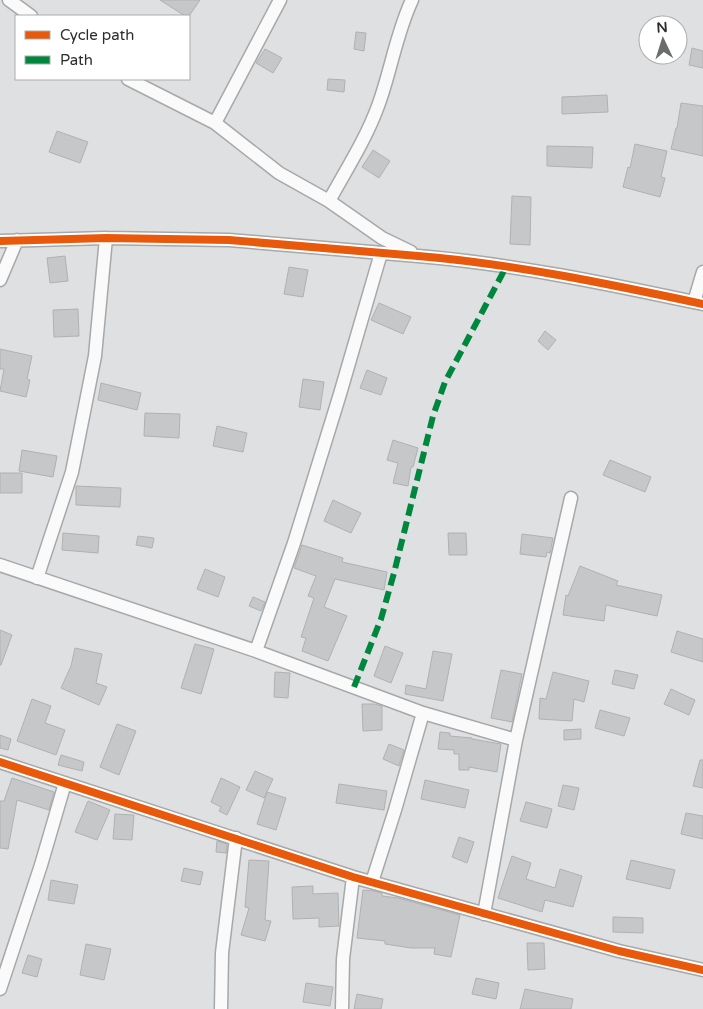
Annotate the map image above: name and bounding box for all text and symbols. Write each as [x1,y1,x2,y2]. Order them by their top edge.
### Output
legend [15,15,190,80]
north arrow [638,15,688,65]
text: N [656,19,668,36]
text: Cycle path [60,26,134,44]
text: Path [60,51,93,69]

